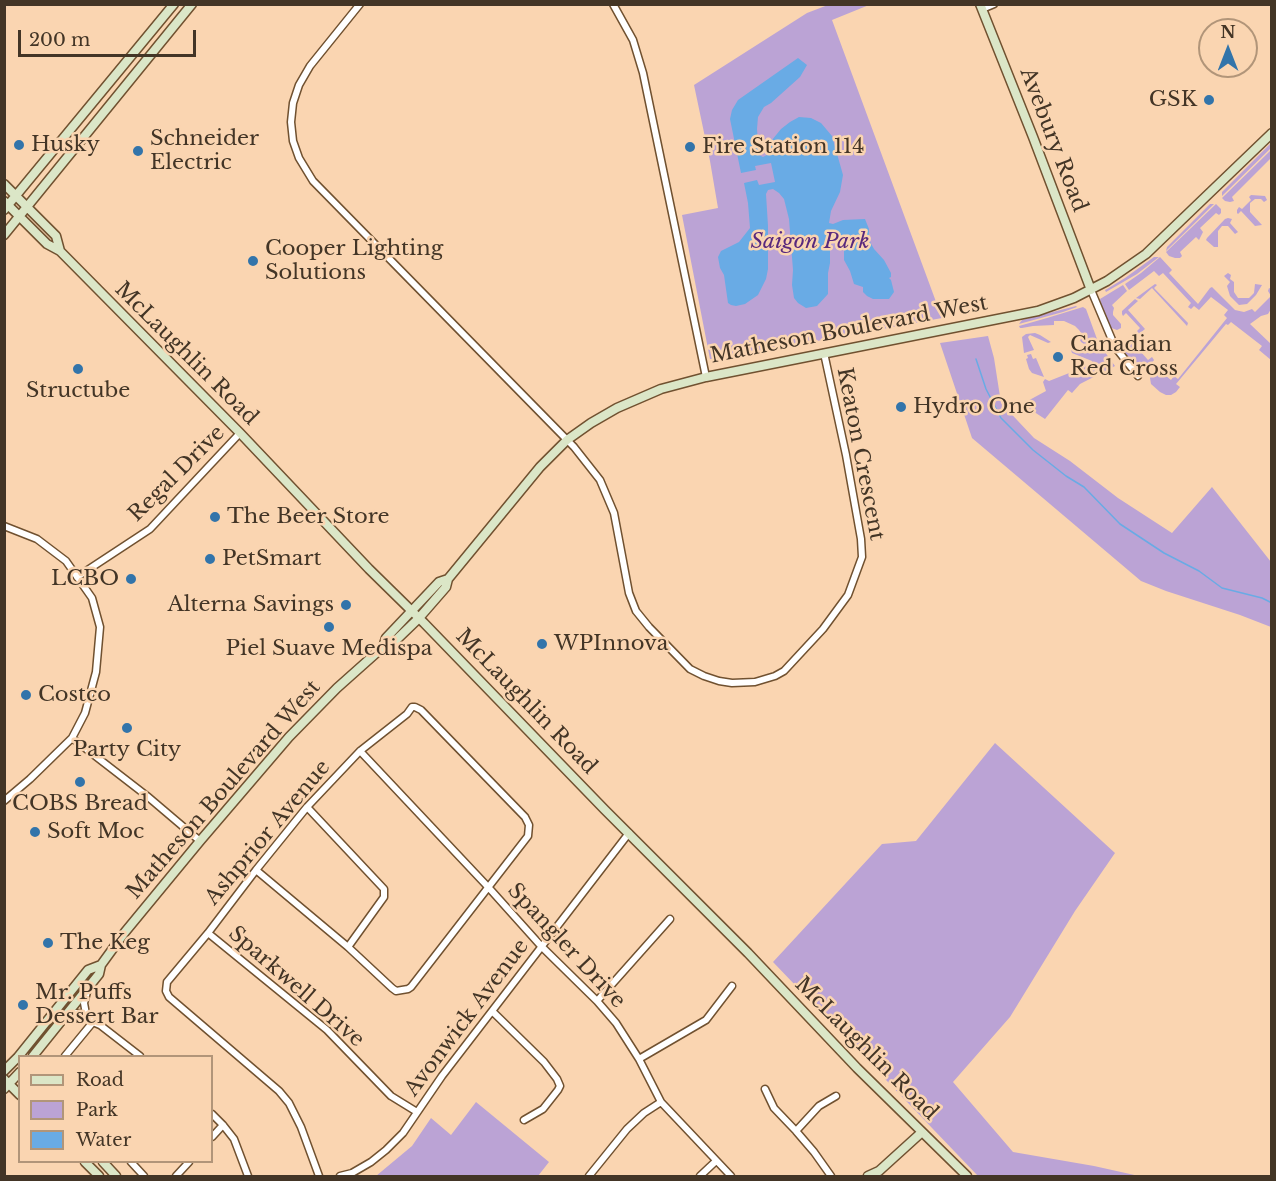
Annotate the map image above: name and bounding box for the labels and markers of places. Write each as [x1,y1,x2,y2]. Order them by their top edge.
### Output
place label: GSK [1149,87,1197,113]
marker: GSK [1202,93,1216,107]
place label: Schneider Electric [150,126,259,176]
place label: Husky [31,132,100,158]
place label: Fire Station 114 [702,134,864,160]
marker: Husky [12,138,26,152]
marker: Fire Station 114 [683,140,697,154]
marker: Schneider Electric [131,144,145,158]
place label: Cooper Lighting Solutions [265,236,443,286]
marker: Cooper Lighting Solutions [246,254,260,268]
place label: Canadian Red Cross [1070,332,1178,382]
marker: Canadian Red Cross [1051,350,1065,364]
marker: Structube [71,362,85,376]
place label: Structube [26,378,130,404]
place label: Hydro One [913,394,1035,420]
marker: Hydro One [894,400,908,414]
place label: The Beer Store [227,504,390,530]
marker: The Beer Store [208,510,222,524]
place label: PetSmart [222,546,321,572]
marker: PetSmart [203,552,217,566]
place label: LCBO [51,566,119,592]
marker: LCBO [124,572,138,586]
place label: Alterna Savings [168,592,334,618]
marker: Alterna Savings [339,598,353,612]
marker: Piel Suave Medispa [322,620,336,634]
place label: WPInnova [554,631,668,657]
place label: Piel Suave Medispa [226,636,432,662]
marker: WPInnova [535,637,549,651]
place label: Costco [38,682,111,708]
marker: Costco [19,688,33,702]
marker: Party City [120,721,134,735]
place label: Party City [73,737,181,763]
marker: COBS Bread [73,775,87,789]
place label: COBS Bread [12,791,148,817]
place label: Soft Moc [47,819,144,845]
marker: Soft Moc [28,825,42,839]
place label: The Keg [60,930,150,956]
marker: The Keg [41,936,55,950]
place label: Mr. Puffs Dessert Bar [35,980,158,1030]
marker: Mr. Puffs Dessert Bar [16,998,30,1012]

